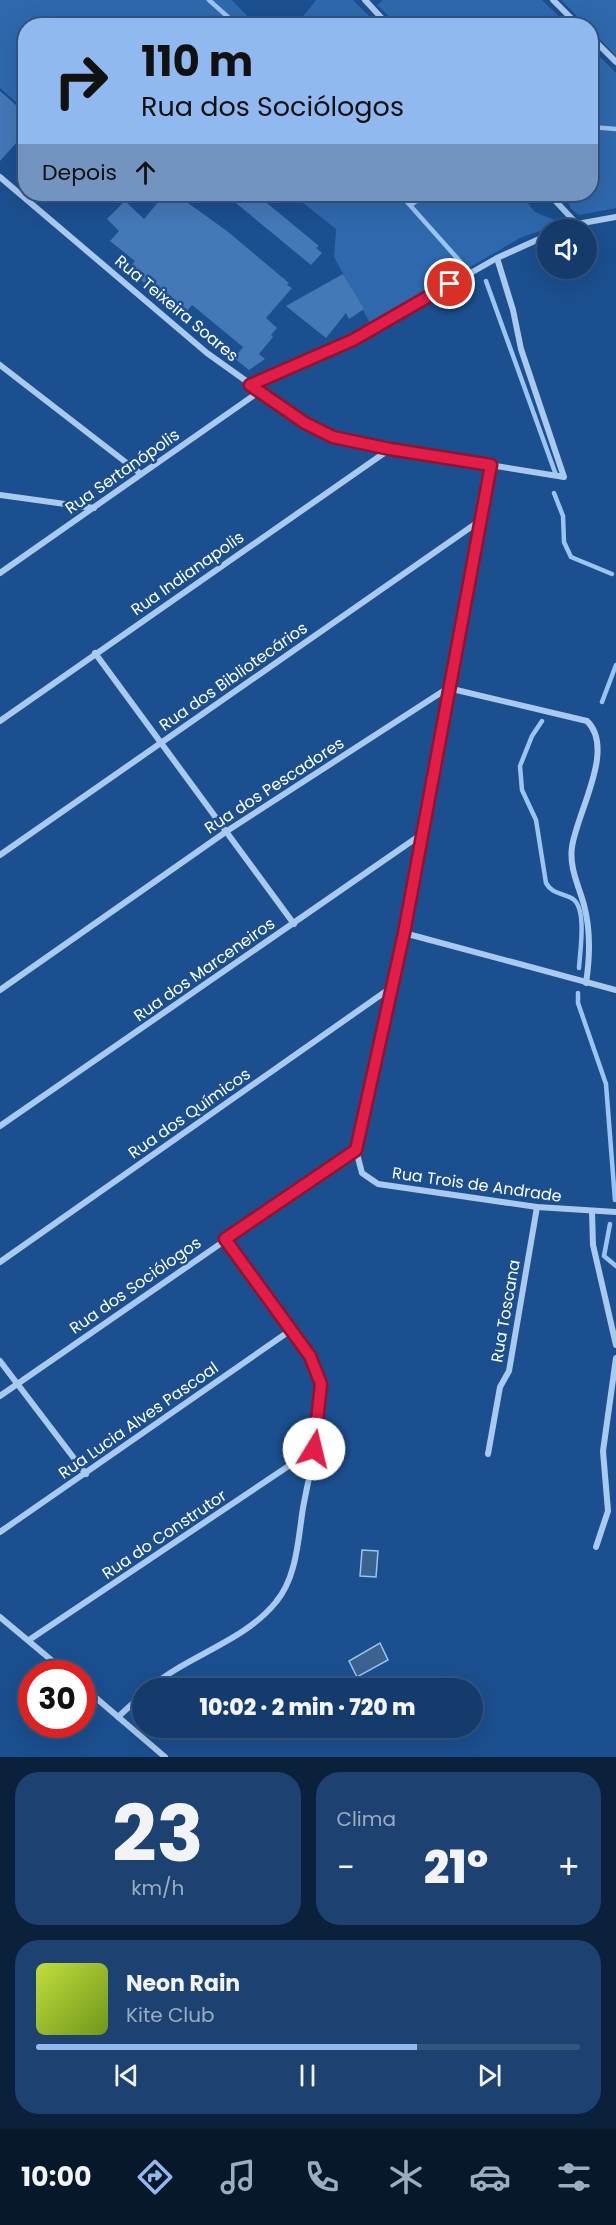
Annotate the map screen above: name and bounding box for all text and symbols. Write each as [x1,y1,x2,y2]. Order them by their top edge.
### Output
text: 110 m [141,32,253,91]
icon: right [42,42,120,120]
text: Rua dos Sociólogos [141,88,404,125]
icon: ahead [129,156,162,189]
text: Depois [42,157,117,188]
map controls [537,219,597,279]
button: sound [537,219,597,279]
street label: Rua Teixeira Soares [110,250,243,367]
pin [424,258,475,309]
icon: arrive [433,267,466,300]
street label: Rua Sertanópolis [61,423,184,519]
street label: Rua Indianapolis [126,526,248,621]
street label: Rua dos Bibliotecários [155,616,312,736]
street label: Rua dos Pescadores [200,732,349,839]
street label: Rua dos Marceneiros [129,912,280,1027]
street label: Rua dos Químicos [124,1063,255,1164]
street label: Rua Trois de Andrade [391,1161,563,1208]
street label: Rua dos Sociólogos [65,1231,206,1340]
street label: Rua Toscana [485,1258,526,1364]
street label: Rua Lucia Alves Pascoal [54,1356,223,1484]
position arrow [282,1417,346,1481]
street label: Rua do Construtor [97,1484,231,1585]
speed limit sign: 30 [18,1660,96,1738]
text: 10:02 · 2 min · 720 m [200,1692,415,1723]
text: 23 [112,1779,204,1888]
text: Clima [337,1805,396,1833]
text: 21° [424,1836,488,1899]
text: − [337,1844,355,1891]
text: + [557,1844,580,1891]
text: km/h [131,1874,184,1902]
text: Neon Rain [126,1968,240,1999]
text: Kite Club [126,2001,215,2029]
icon: previous [110,2059,143,2092]
icon: pause [291,2059,324,2092]
icon: next [473,2059,506,2092]
icon: directions [134,2156,176,2198]
icon: music [217,2156,259,2198]
icon: phone [301,2156,343,2198]
icon: climate [385,2156,427,2198]
icon: car [469,2156,511,2198]
icon: filters [553,2156,595,2198]
text: 10:00 [21,2158,92,2195]

